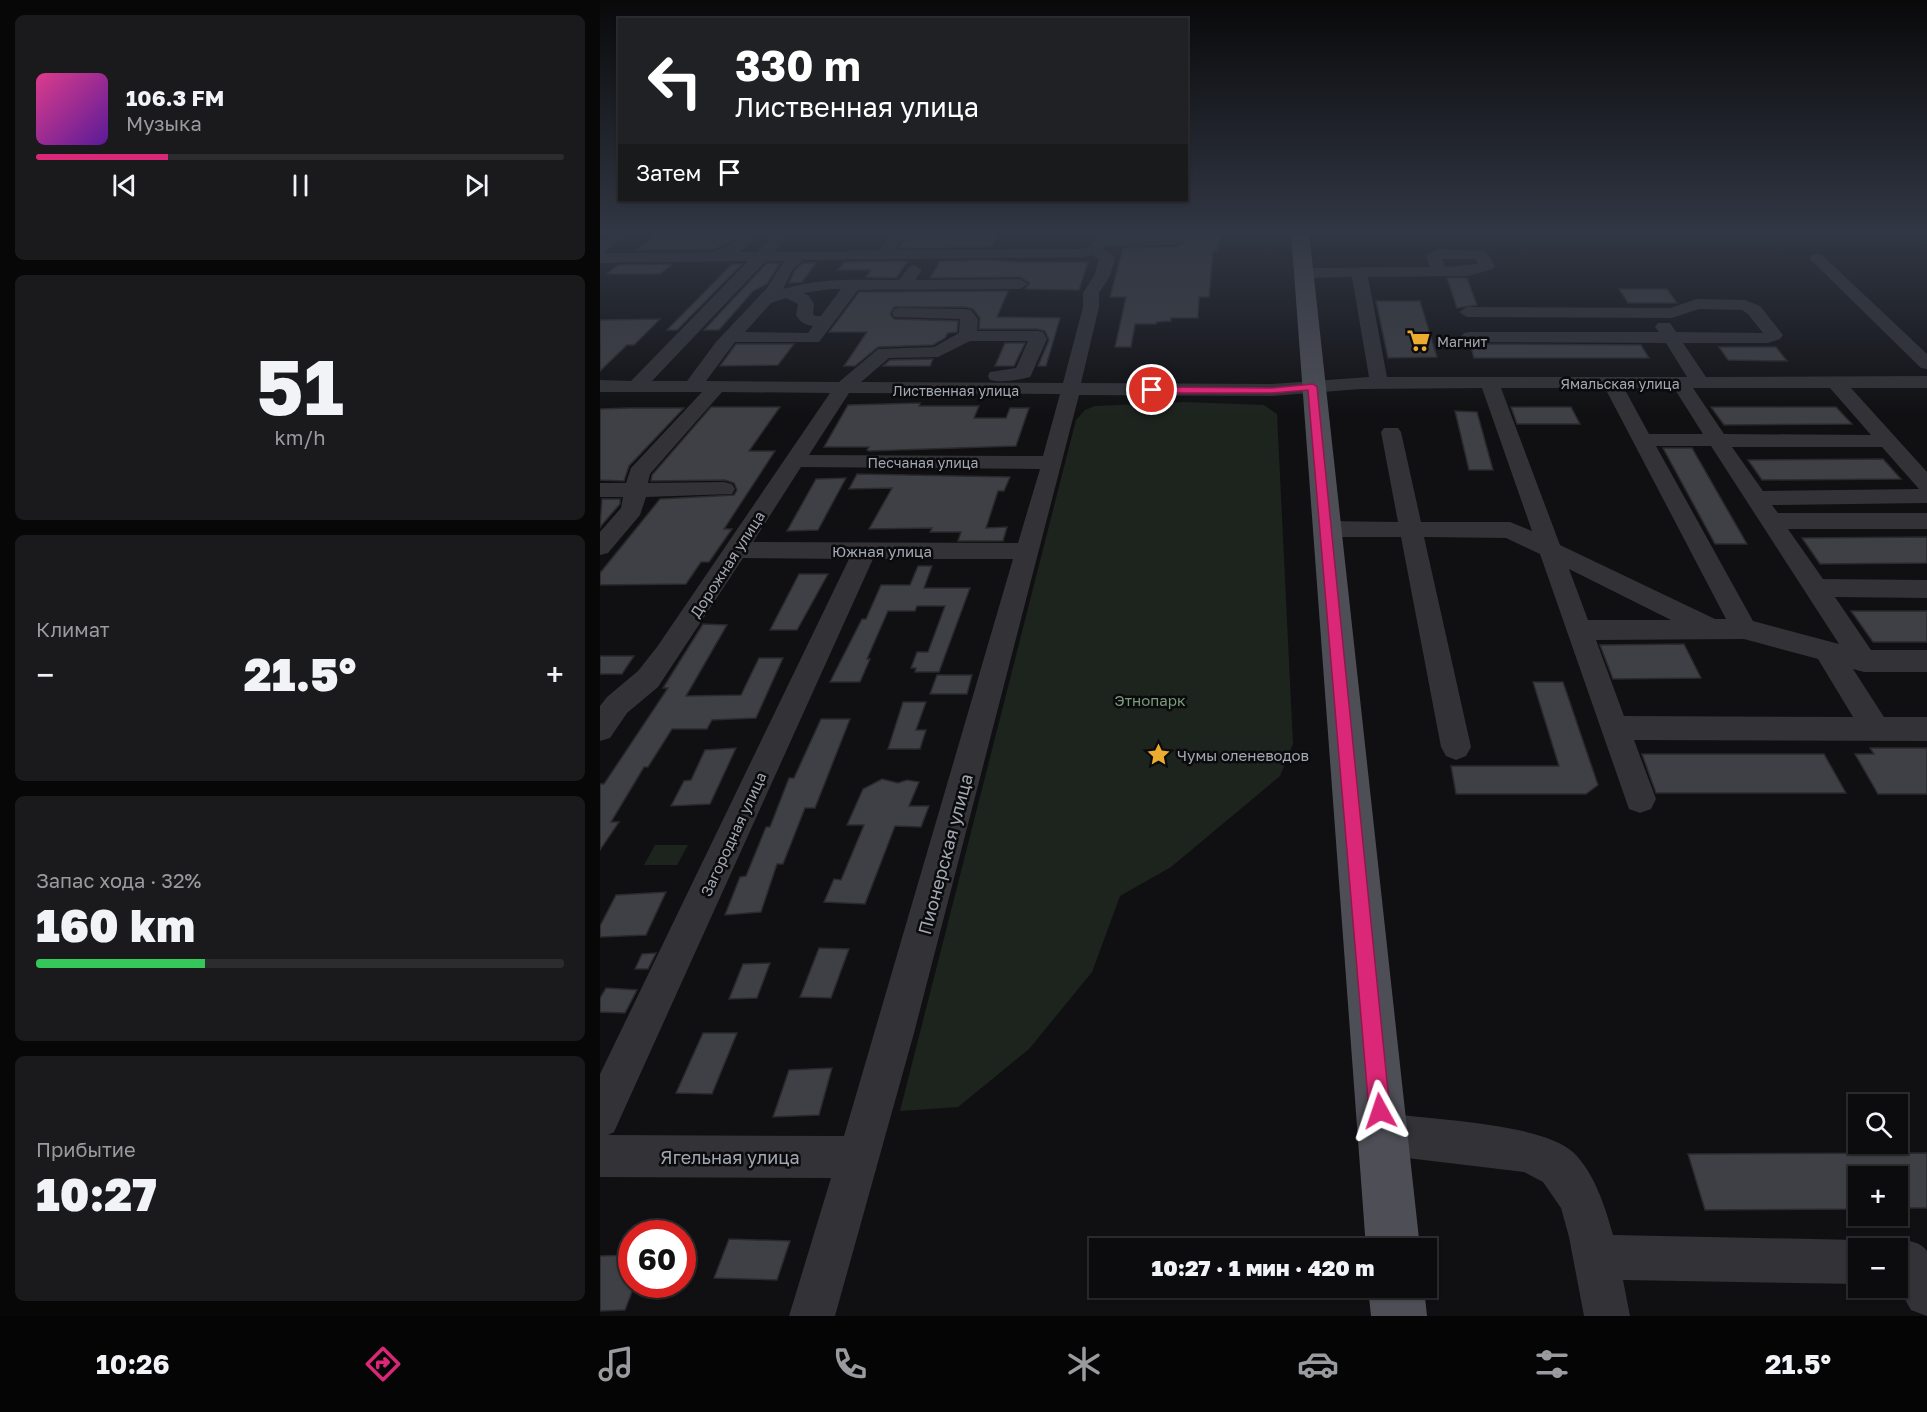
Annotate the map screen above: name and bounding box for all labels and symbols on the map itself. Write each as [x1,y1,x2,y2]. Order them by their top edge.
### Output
supermarket icon: Магнит [1406,328,1432,354]
place label: Магнит [1437,333,1487,350]
pin [1126,364,1177,415]
street label: Ямальская улица [1560,375,1680,392]
street label: Лиственная улица [893,382,1019,399]
street label: Песчаная улица [868,454,978,471]
street label: Дорожная улица [686,507,768,621]
street label: Южная улица [832,542,932,560]
park label: Этнопарк [1114,691,1186,709]
place icon: Чумы оленеводов [1146,742,1172,768]
place label: Чумы оленеводов [1177,746,1309,764]
street label: Загородная улица [696,769,770,899]
street label: Пионерская улица [913,771,977,937]
position arrow [1348,1079,1412,1143]
street label: Ягельная улица [660,1146,800,1168]
speed limit sign: 60 [618,1220,696,1298]

